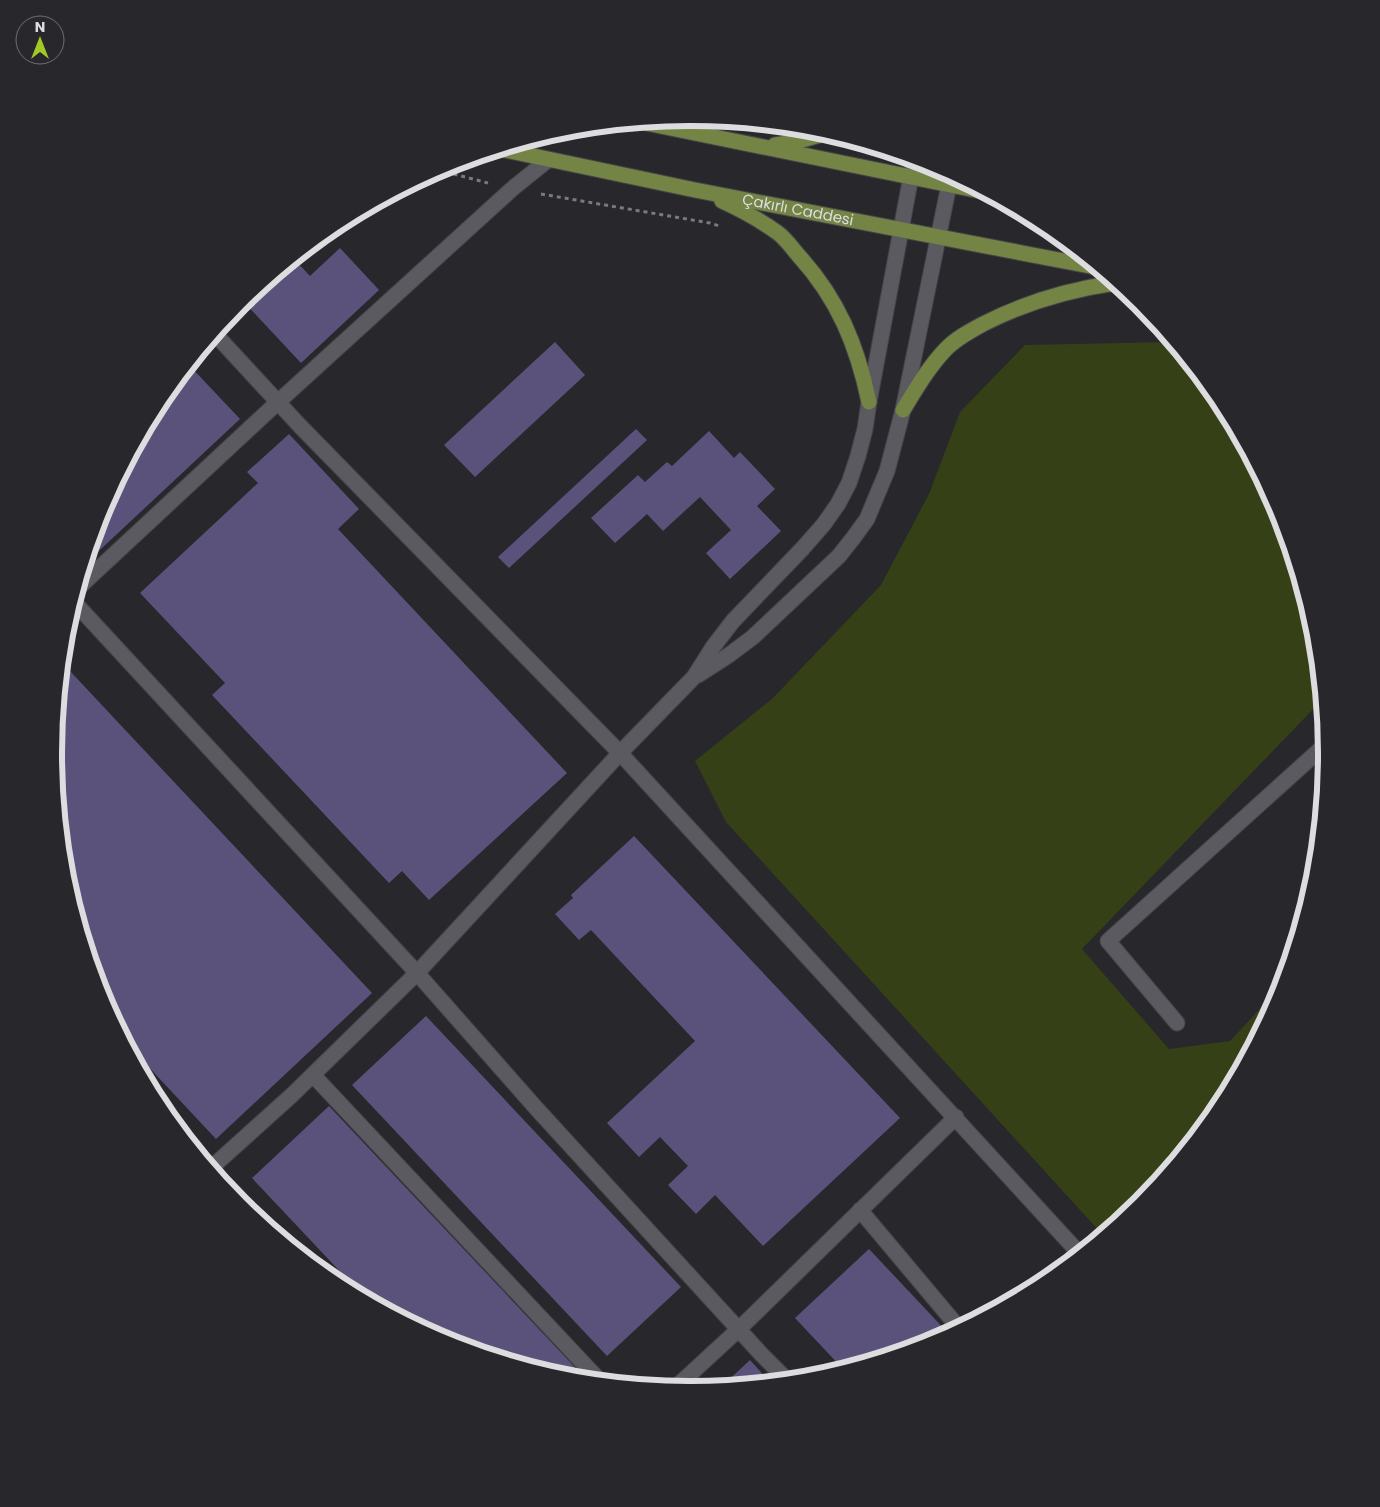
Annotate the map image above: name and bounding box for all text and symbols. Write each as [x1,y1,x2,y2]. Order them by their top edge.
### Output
north arrow [15,15,65,65]
text: N [35,17,45,37]
street label: Çakırlı Caddesi [740,188,855,230]

